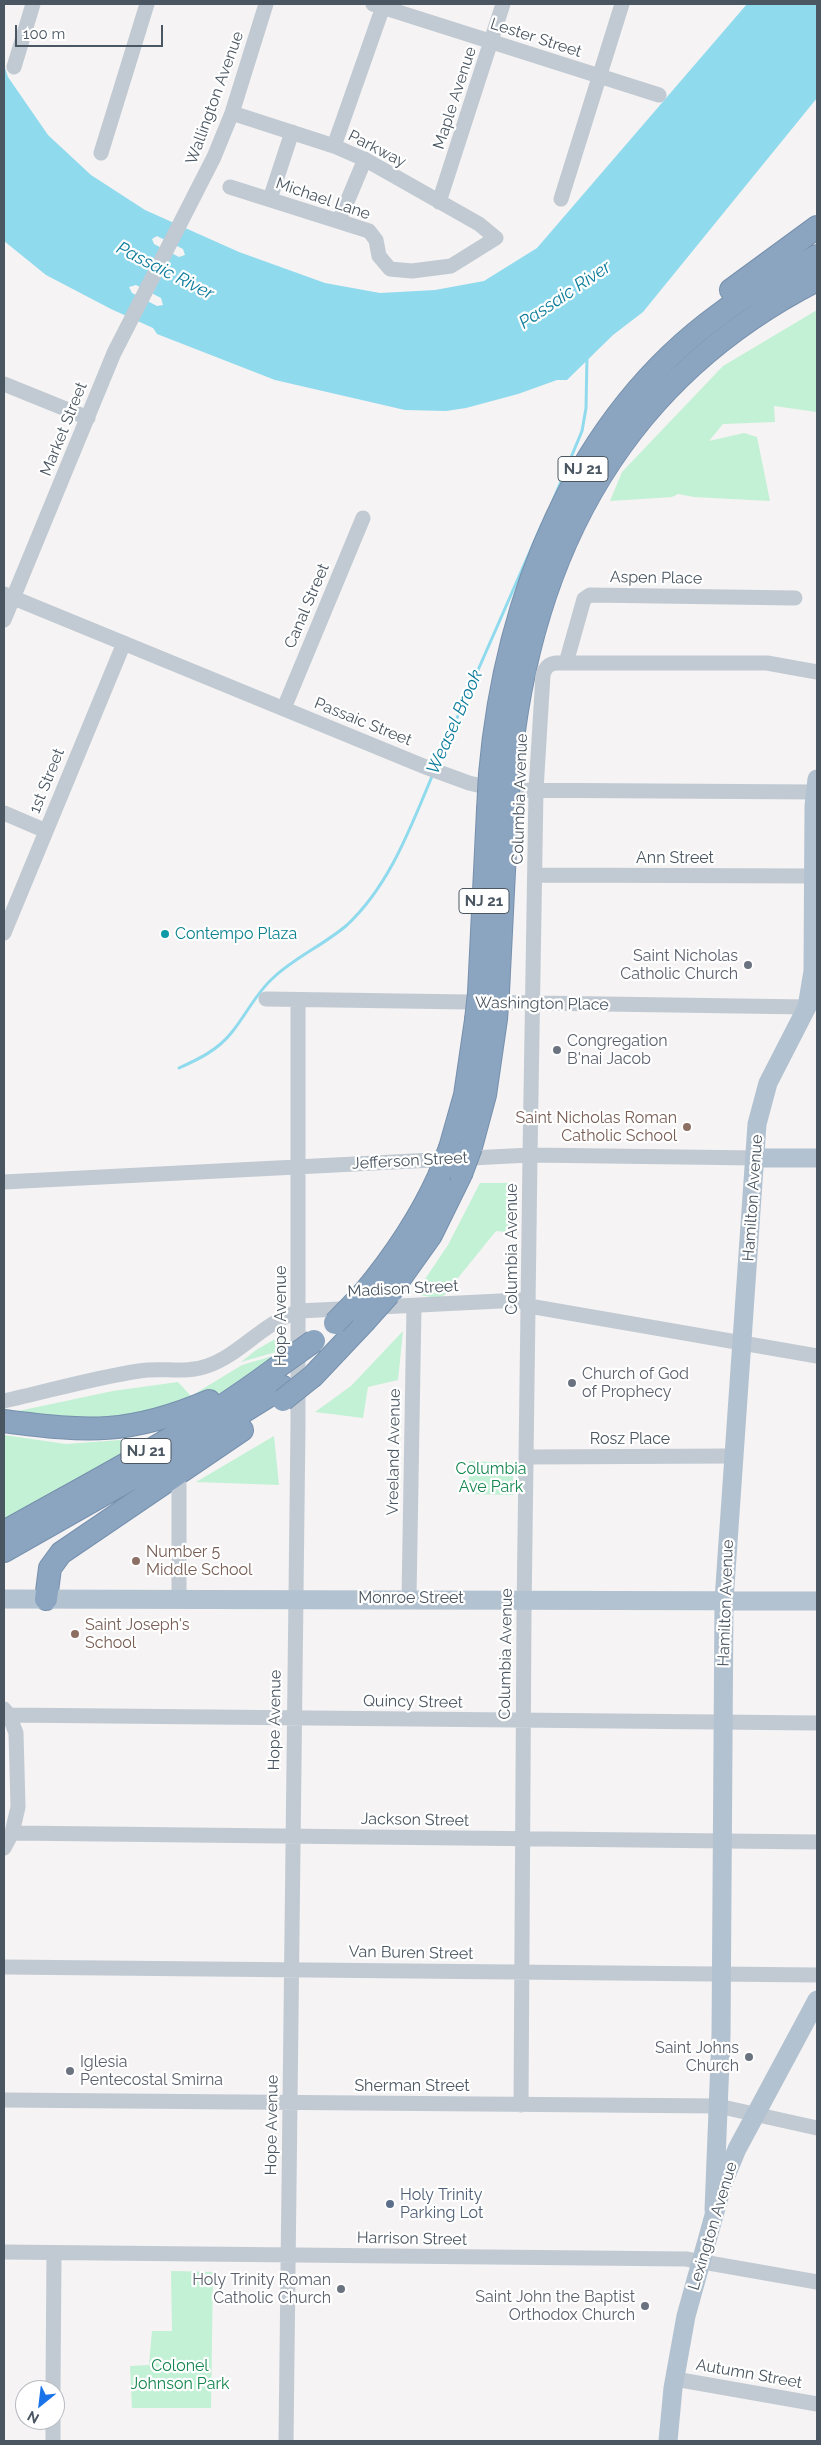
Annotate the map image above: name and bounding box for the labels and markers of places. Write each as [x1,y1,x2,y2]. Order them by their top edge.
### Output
place label: Contempo Plaza [175,924,297,944]
marker: Contempo Plaza [159,928,171,940]
place label: Saint Nicholas Catholic Church [620,946,738,984]
marker: Saint Nicholas Catholic Church [742,959,754,971]
place label: Congregation B'nai Jacob [567,1031,668,1069]
marker: Congregation B'nai Jacob [551,1044,563,1056]
place label: Saint Nicholas Roman Catholic School [516,1108,677,1146]
marker: Saint Nicholas Roman Catholic School [681,1121,693,1133]
place label: Church of God of Prophecy [582,1364,689,1402]
marker: Church of God of Prophecy [566,1377,578,1389]
place label: Number 5 Middle School [146,1542,252,1580]
marker: Number 5 Middle School [130,1555,142,1567]
place label: Saint Joseph's School [85,1615,190,1653]
marker: Saint Joseph's School [69,1628,81,1640]
place label: Saint Johns Church [655,2038,739,2076]
marker: Saint Johns Church [743,2051,755,2063]
place label: Iglesia Pentecostal Smirna [80,2052,223,2090]
marker: Iglesia Pentecostal Smirna [64,2065,76,2077]
place label: Holy Trinity Parking Lot [400,2185,483,2223]
marker: Holy Trinity Parking Lot [384,2198,396,2210]
place label: Holy Trinity Roman Catholic Church [192,2270,331,2308]
marker: Holy Trinity Roman Catholic Church [335,2283,347,2295]
place label: Saint John the Baptist Orthodox Church [475,2287,635,2325]
marker: Saint John the Baptist Orthodox Church [639,2300,651,2312]

